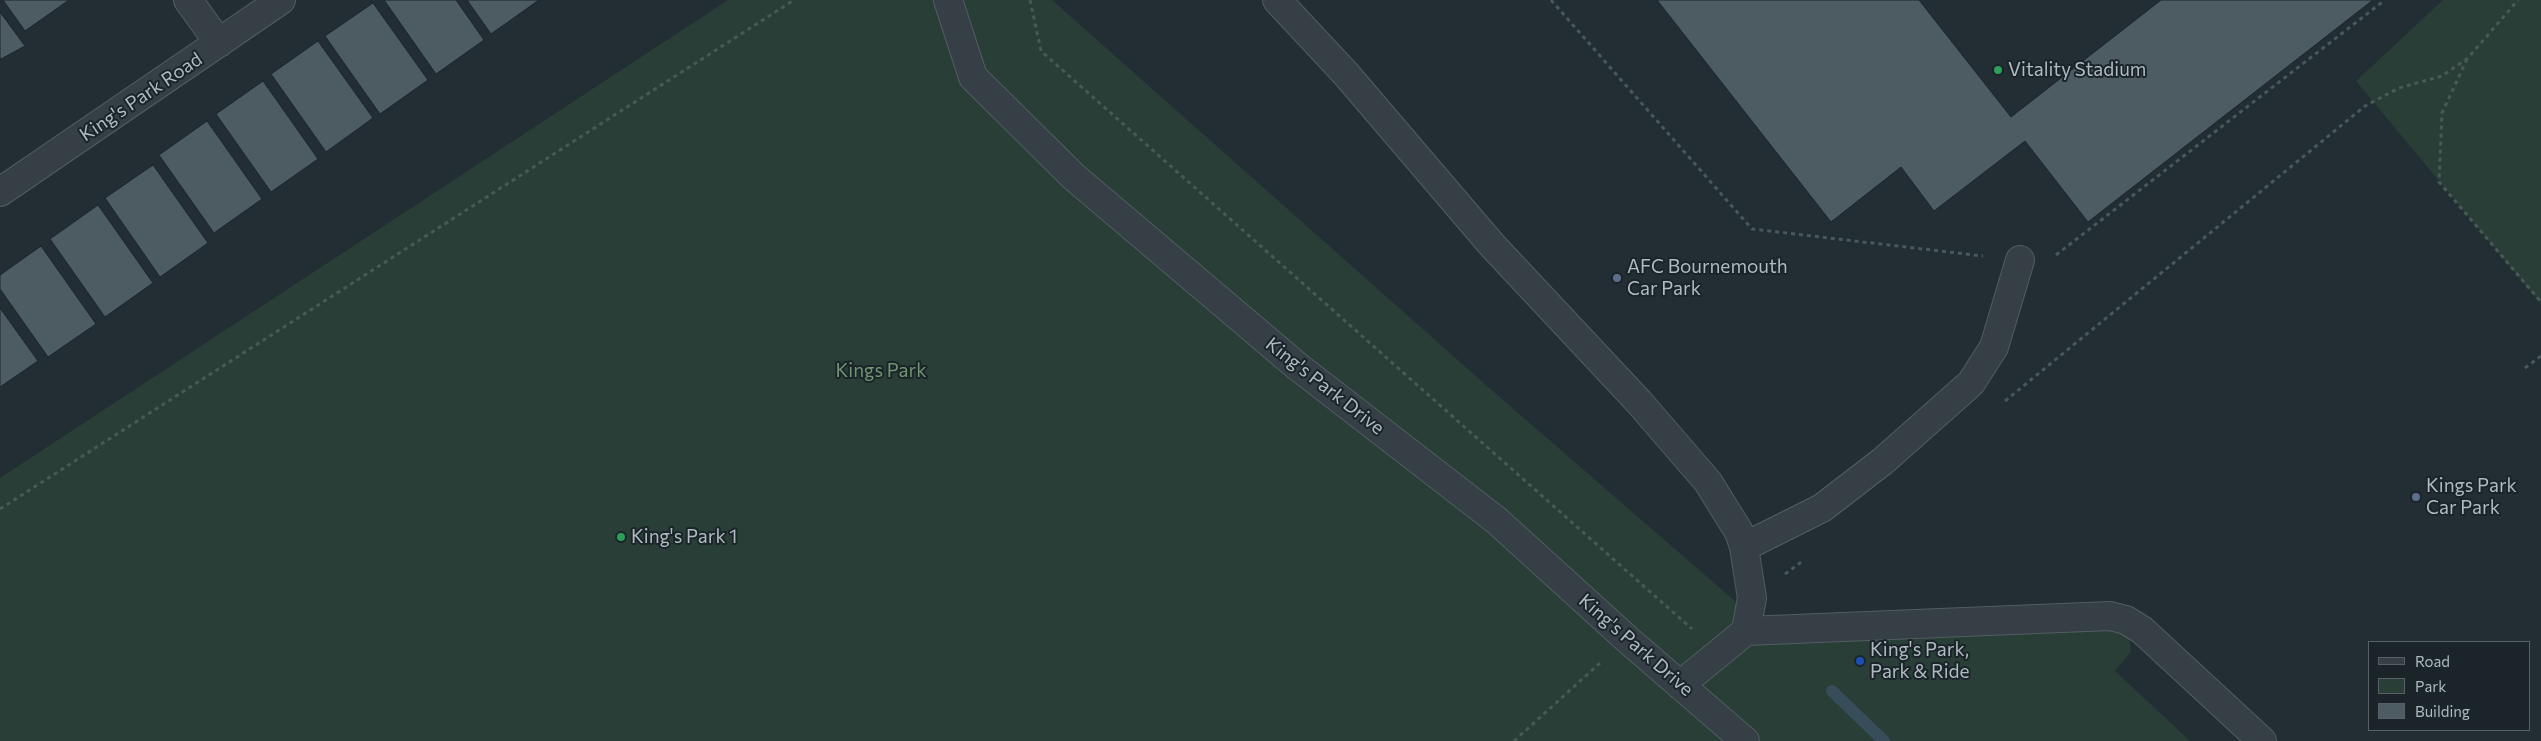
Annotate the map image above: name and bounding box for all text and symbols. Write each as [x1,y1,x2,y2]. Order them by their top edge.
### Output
street label: King's Park Road [75,48,207,146]
place label: Vitality Stadium [2008,59,2146,81]
marker: Vitality Stadium [1992,64,2004,76]
place label: AFC Bournemouth Car Park [1627,256,1788,300]
marker: AFC Bournemouth Car Park [1611,272,1623,284]
street label: King's Park Drive [1261,333,1389,439]
park label: Kings Park [836,360,926,382]
place label: Kings Park Car Park [2426,475,2517,519]
marker: Kings Park Car Park [2410,491,2422,503]
place label: King's Park 1 [631,526,737,548]
marker: King's Park 1 [615,531,627,543]
street label: King's Park Drive [1574,589,1698,701]
place label: King's Park, Park & Ride [1870,639,1970,683]
legend [2368,641,2531,731]
text: Road [2415,652,2450,670]
marker: King's Park, Park & Ride [1854,655,1866,667]
text: Park [2415,677,2446,695]
text: Building [2415,702,2470,720]

